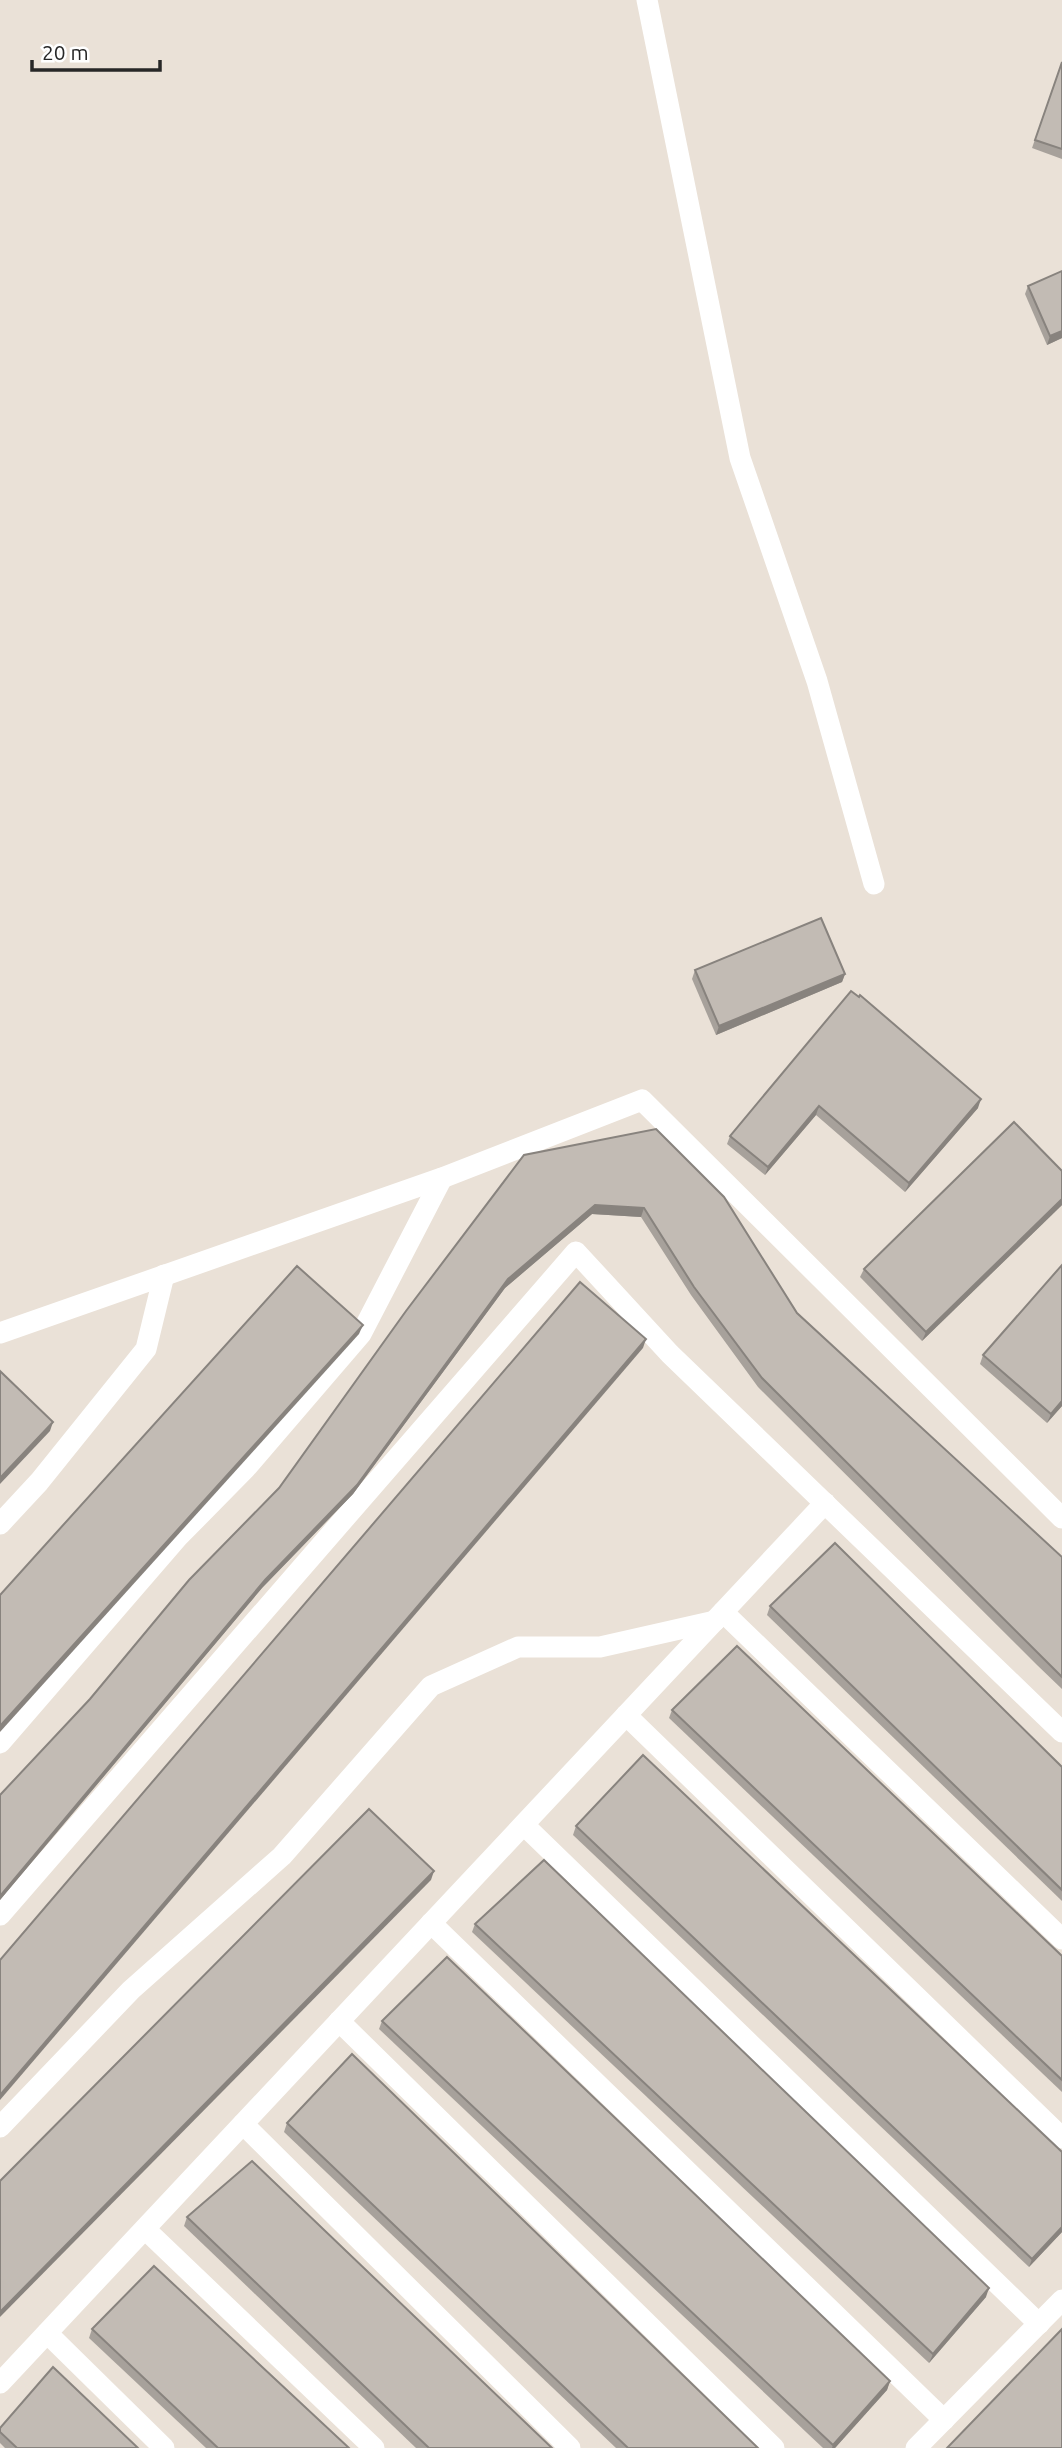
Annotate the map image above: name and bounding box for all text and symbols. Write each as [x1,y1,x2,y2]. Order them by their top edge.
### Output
scale bar [32,28,159,72]
text: 20 m [42,40,89,64]

